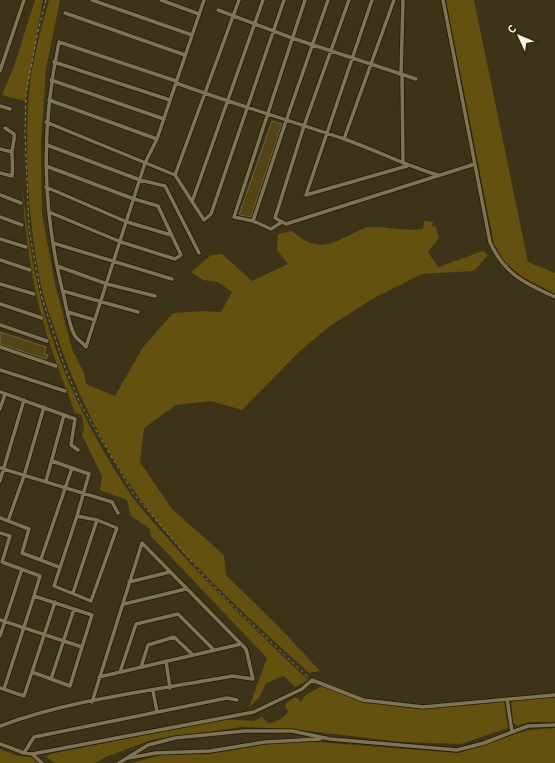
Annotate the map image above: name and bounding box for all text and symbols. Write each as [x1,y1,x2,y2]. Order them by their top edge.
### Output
north arrow [499,16,539,56]
text: С [505,22,520,37]

